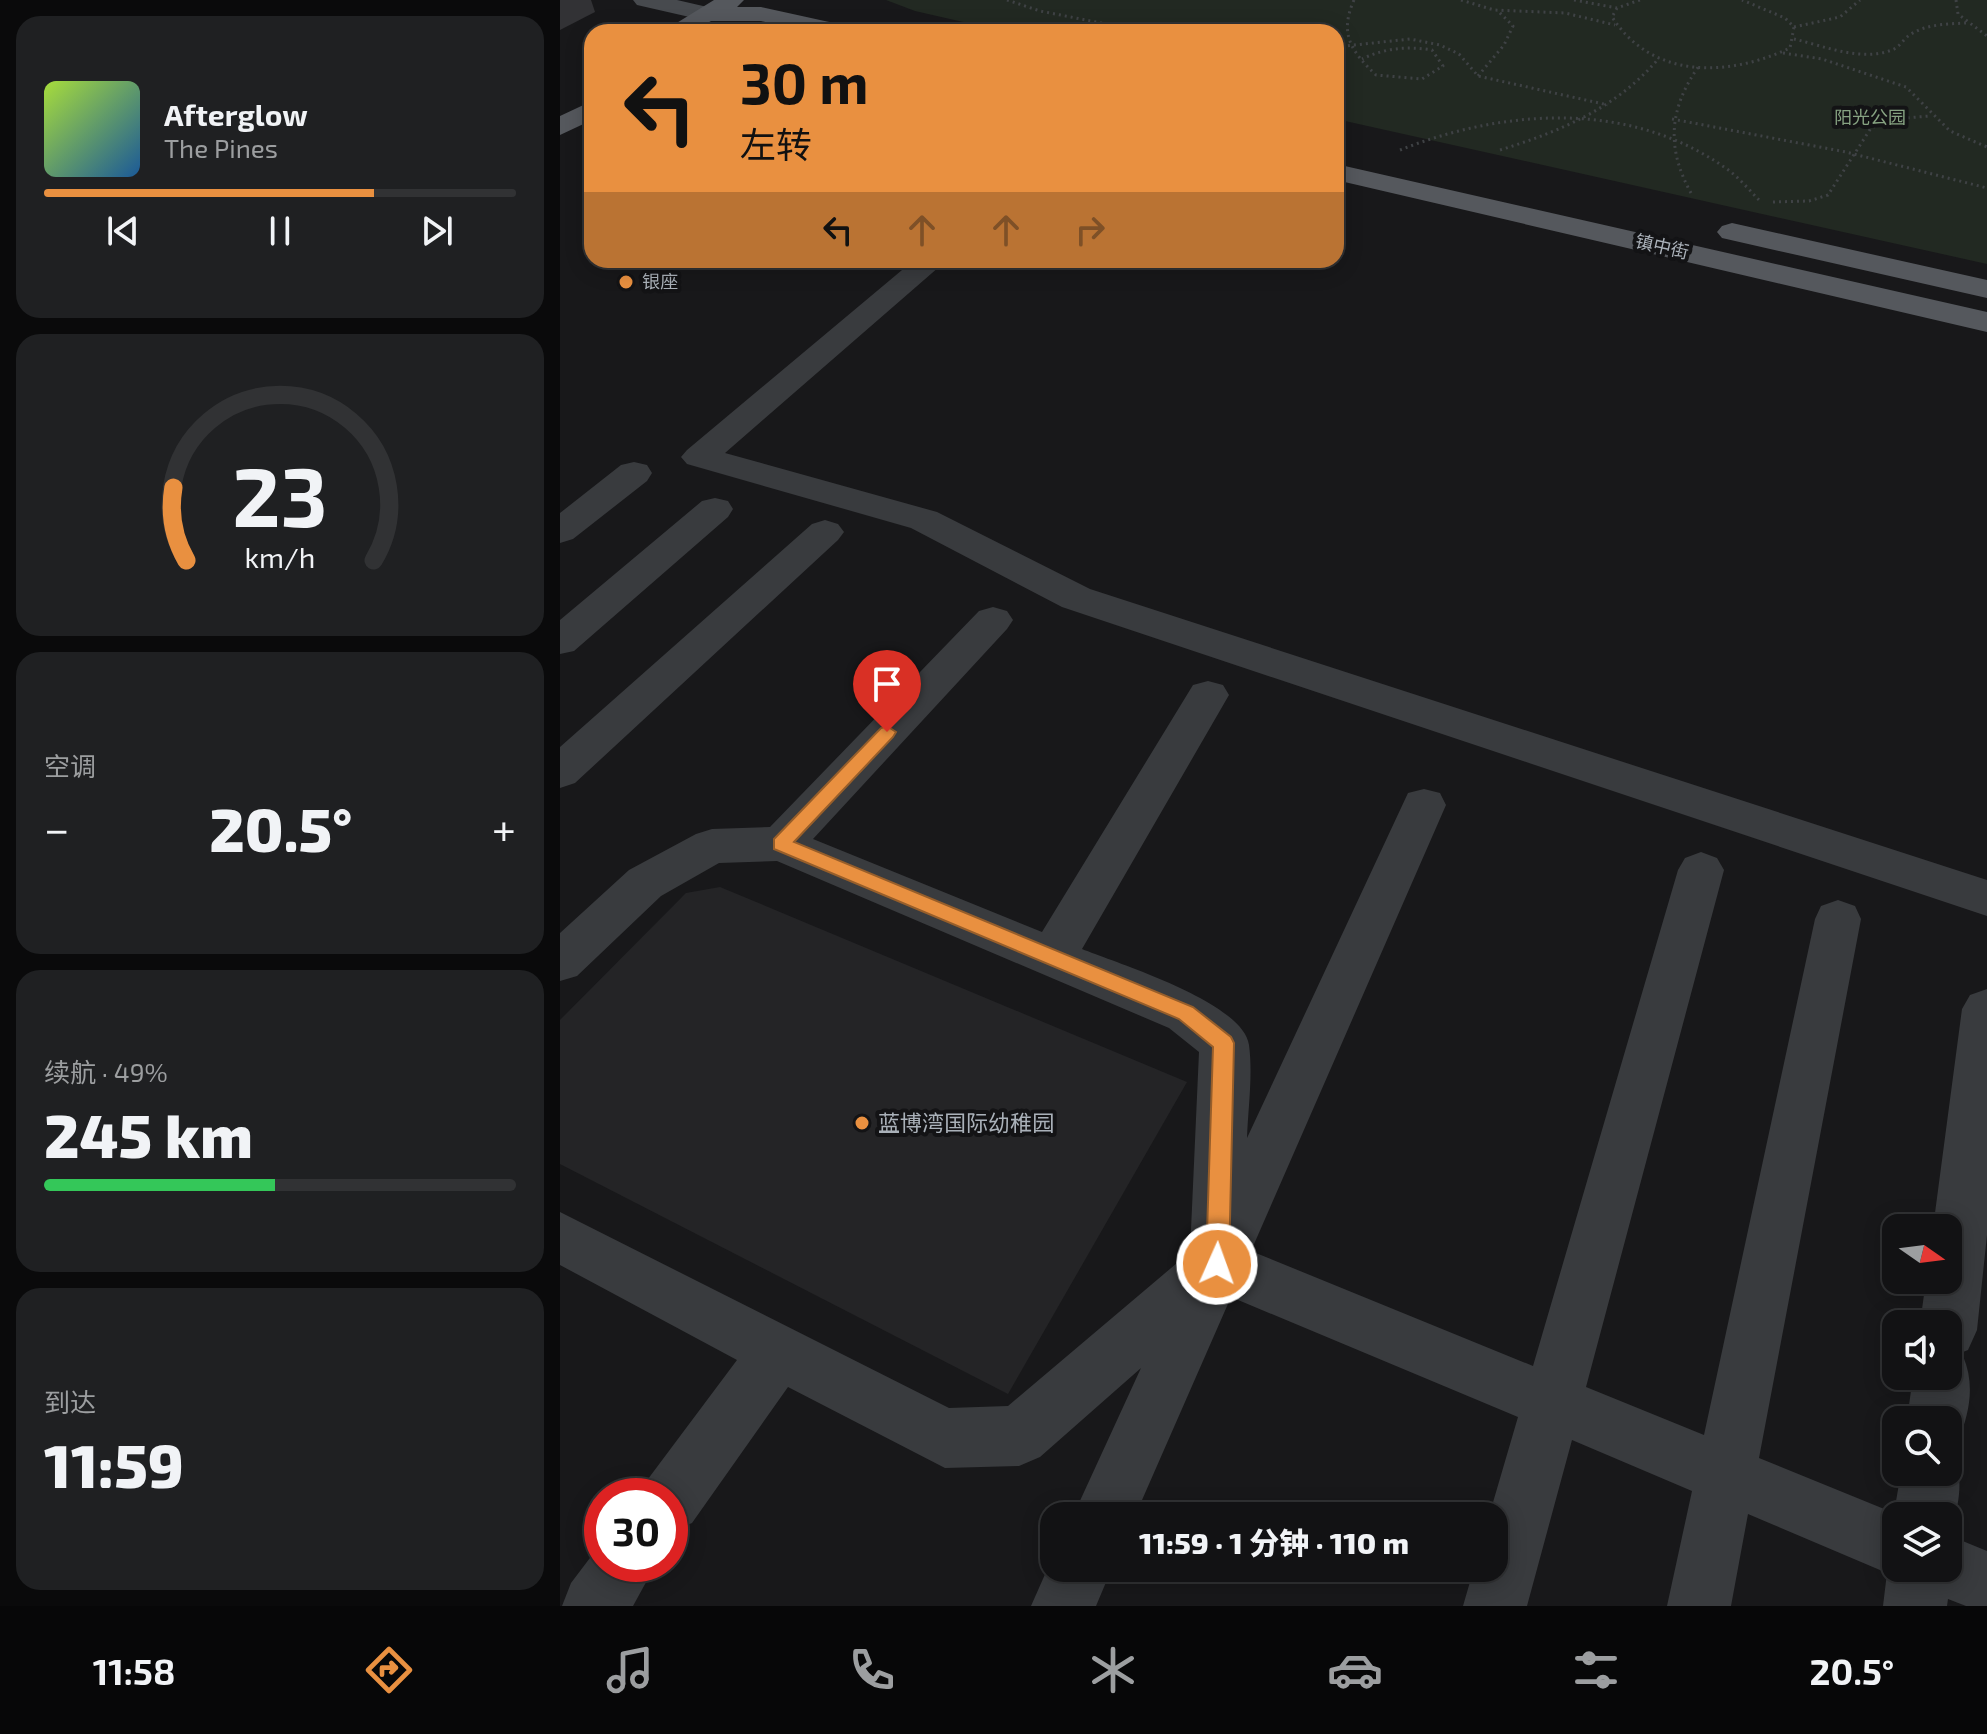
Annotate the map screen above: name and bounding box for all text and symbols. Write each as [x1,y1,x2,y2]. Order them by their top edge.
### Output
text: 30 m [740,48,869,115]
icon: left [608,56,712,160]
text: Afterglow [164,96,308,132]
park label: 阳光公园 [1834,106,1906,128]
text: 左转 [740,122,812,165]
text: The Pines [164,132,278,163]
icon: left [816,208,860,252]
icon: ahead [900,208,944,252]
icon: ahead [984,208,1028,252]
icon: right [1068,208,1112,252]
icon: previous [101,209,145,253]
icon: pause [258,209,302,253]
icon: next [415,209,459,253]
street label: 镇中街 [1633,229,1691,263]
place label: 银座 [642,270,678,292]
marker: 银座 [617,273,635,291]
text: 23 [232,444,328,544]
text: km/h [245,539,315,574]
pin [853,650,921,732]
icon: arrive [865,662,909,706]
text: 空调 [44,750,96,781]
text: 20.5° [209,792,352,864]
text: − [44,801,70,854]
text: + [492,801,516,854]
text: 续航 · 49% [44,1056,168,1087]
text: 245 km [44,1098,253,1170]
place label: 蓝博湾国际幼稚园 [878,1109,1054,1135]
marker: 蓝博湾国际幼稚园 [853,1114,871,1132]
north arrow [1882,1214,1962,1294]
map controls [1882,1214,1962,1582]
position arrow [1175,1222,1259,1306]
button: sound [1882,1310,1962,1390]
text: 到达 [44,1386,96,1417]
button: search [1882,1406,1962,1486]
text: 11:59 [44,1428,184,1500]
speed limit sign: 30 [584,1478,688,1582]
button: layers [1882,1502,1962,1582]
text: 11:59 · 1 分钟 · 110 m [1139,1524,1409,1560]
icon: directions [361,1642,417,1698]
icon: music [602,1642,658,1698]
icon: phone [844,1642,900,1698]
icon: climate [1085,1642,1141,1698]
icon: car [1327,1642,1383,1698]
icon: filters [1568,1642,1624,1698]
text: 11:58 [93,1649,175,1692]
text: 20.5° [1810,1649,1894,1692]

